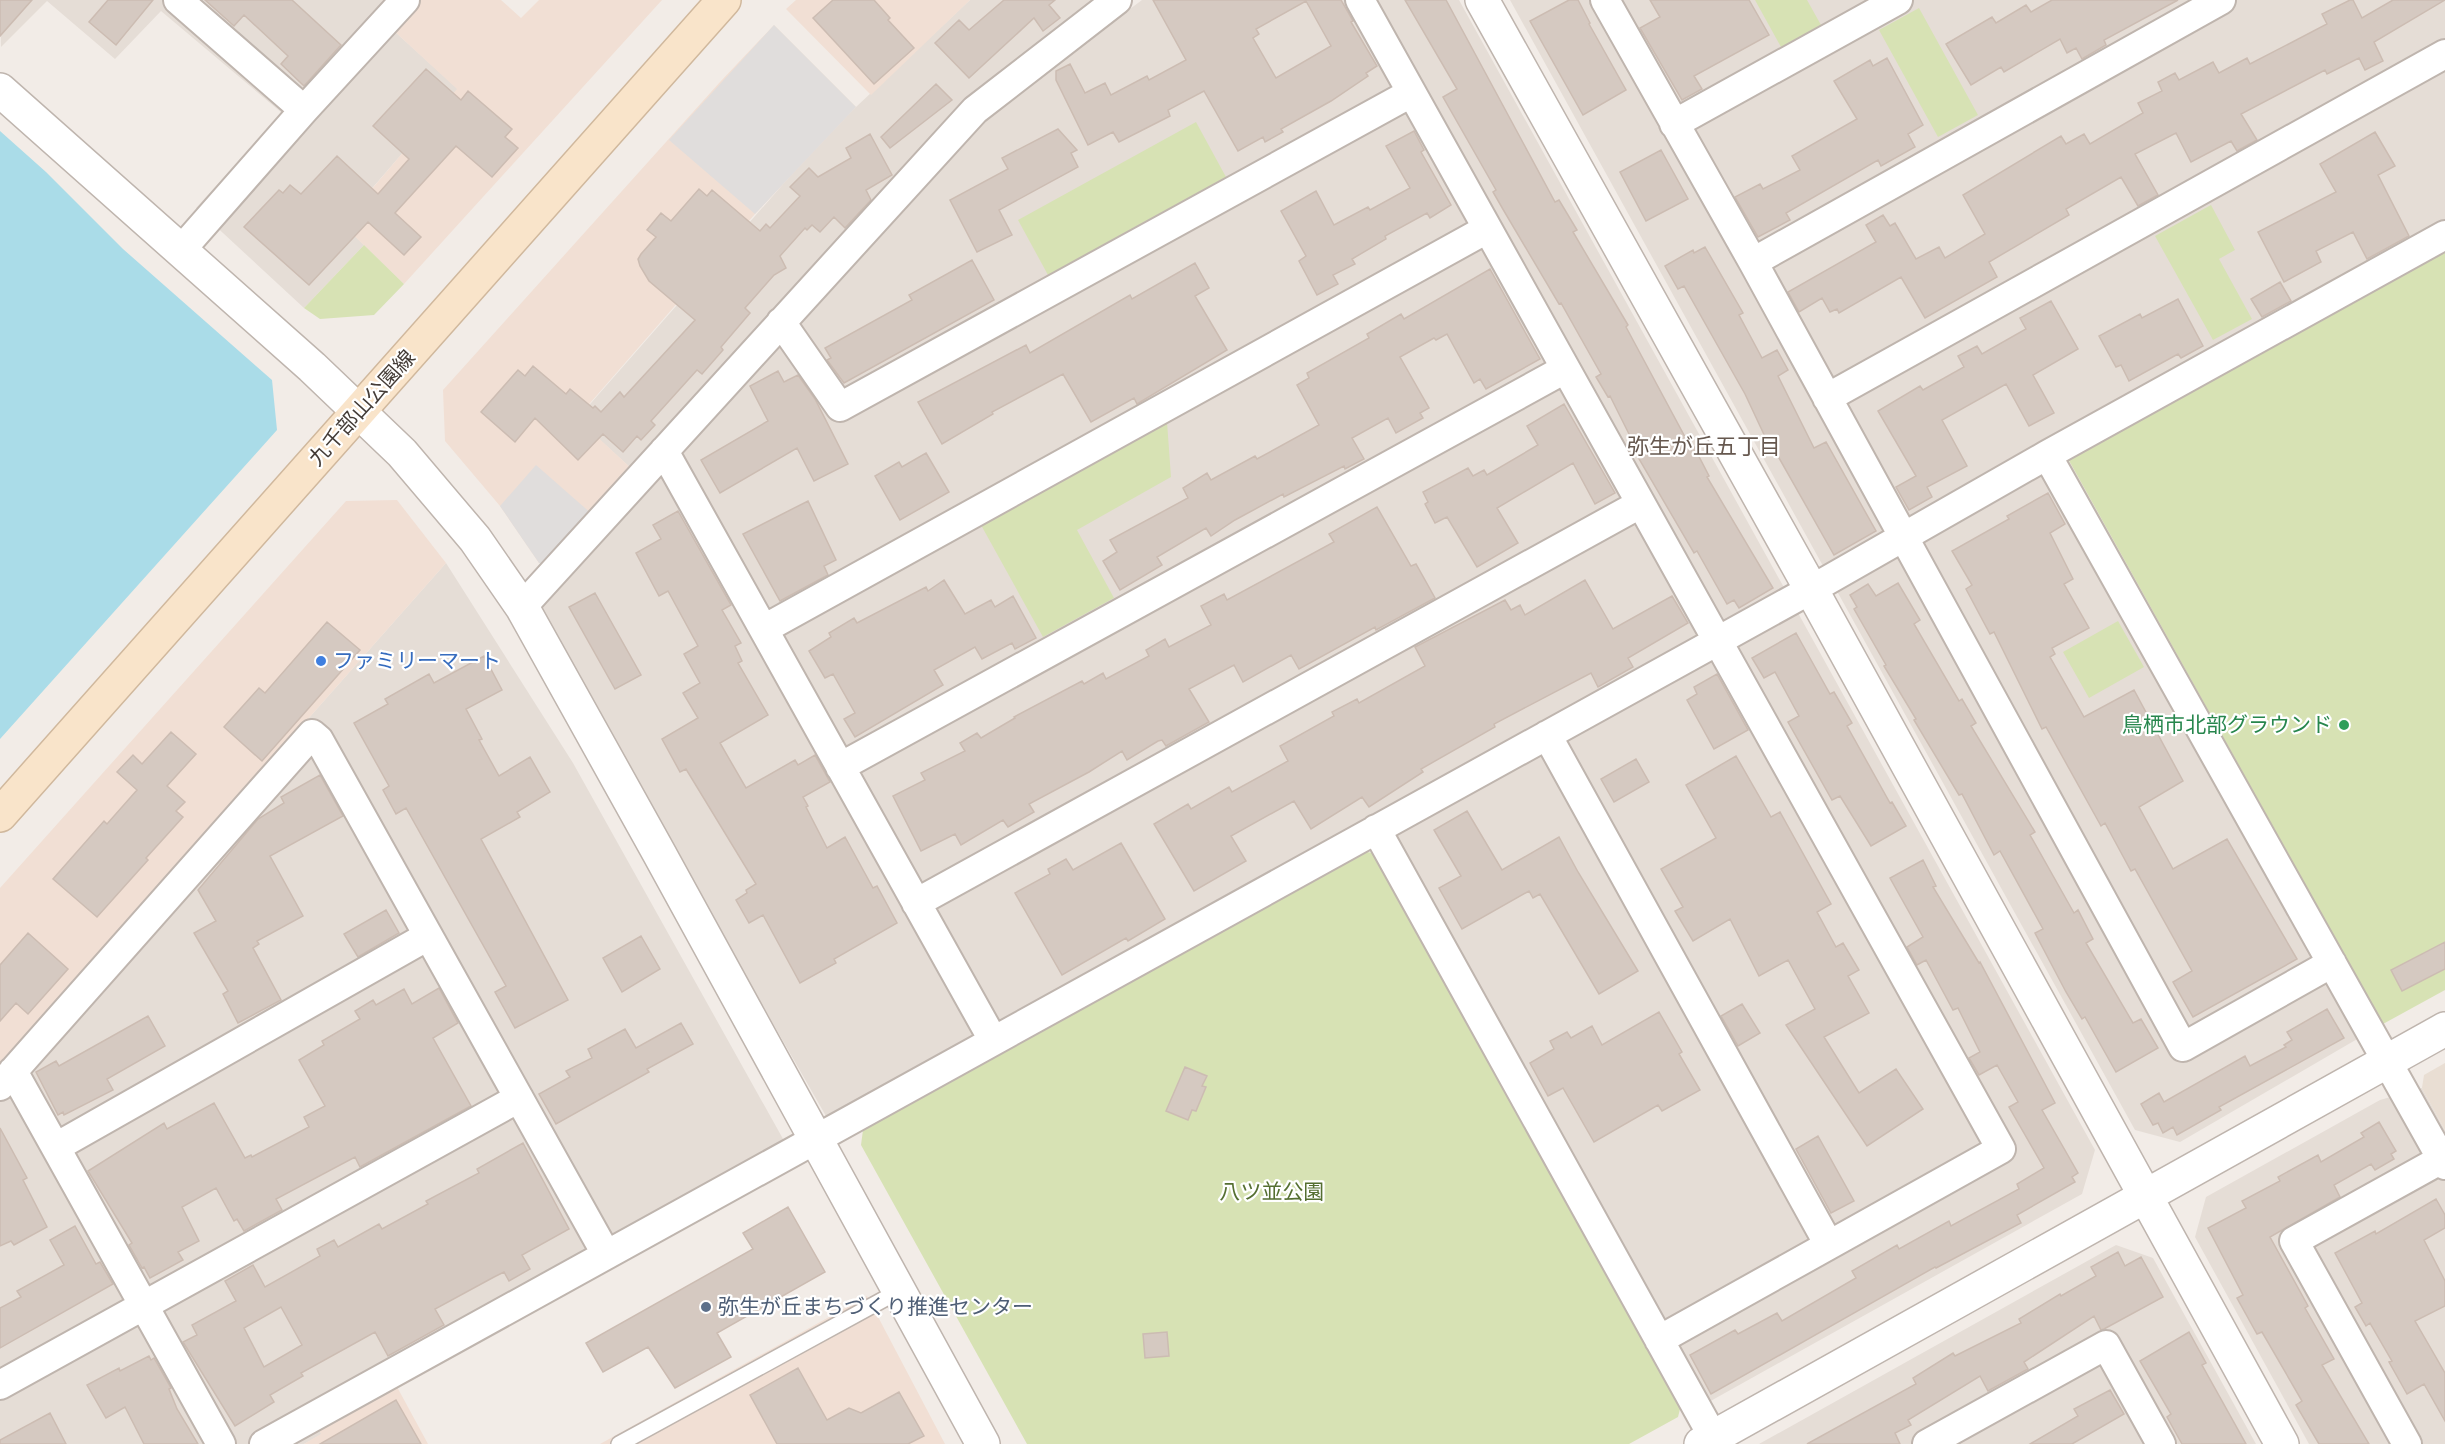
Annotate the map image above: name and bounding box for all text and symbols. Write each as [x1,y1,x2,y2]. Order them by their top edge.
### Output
street label: 九千部山公園線 [305,346,419,470]
district label: 弥生が丘五丁目 [1627,435,1781,458]
place label: ファミリーマート [333,651,501,672]
marker: ファミリーマート [314,654,328,668]
place label: 鳥栖市北部グラウンド [2122,714,2332,736]
marker: 鳥栖市北部グラウンド [2337,718,2351,732]
park label: 八ツ並公園 [1220,1181,1325,1203]
place label: 弥生が丘まちづくり推進センター [718,1296,1033,1318]
marker: 弥生が丘まちづくり推進センター [699,1300,713,1314]

